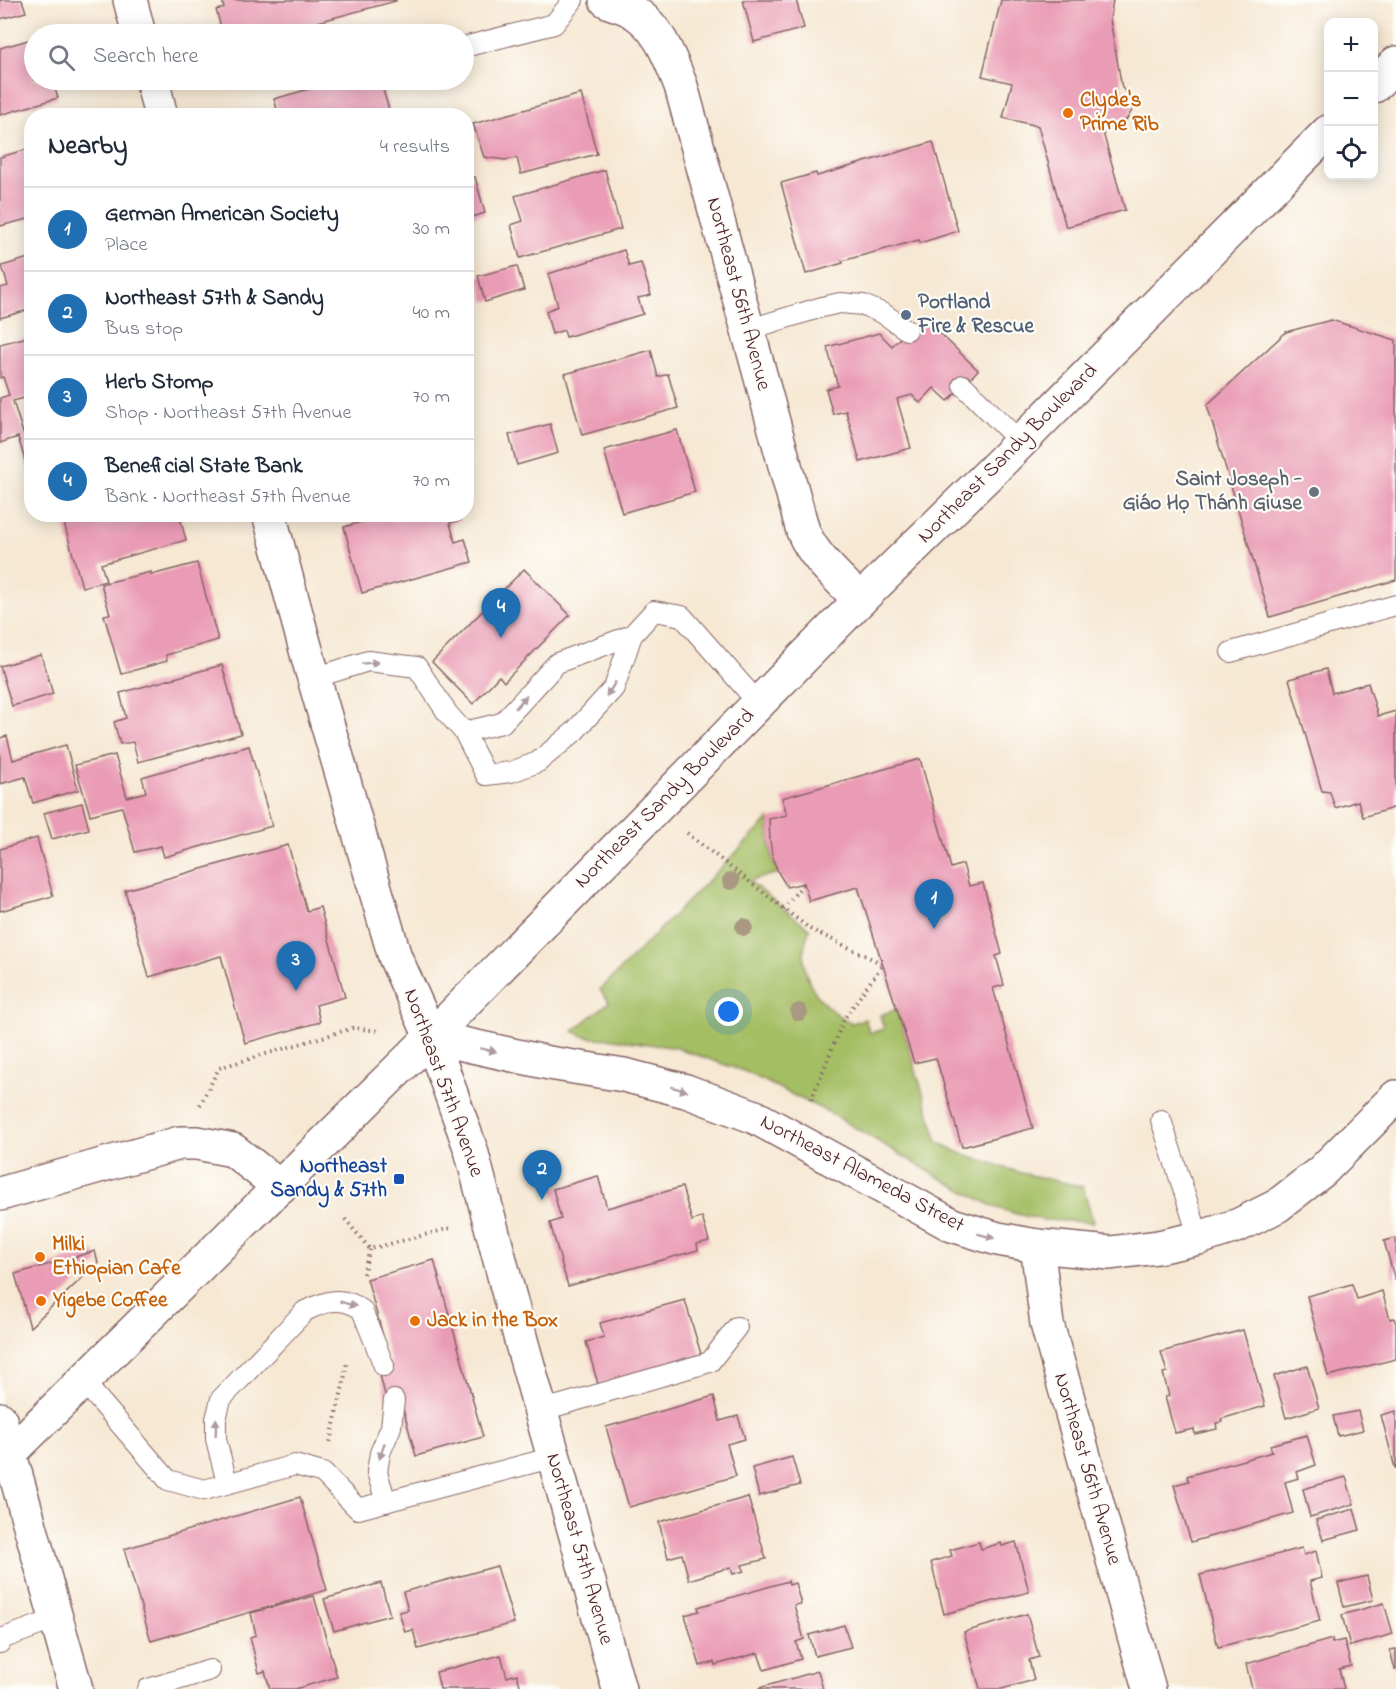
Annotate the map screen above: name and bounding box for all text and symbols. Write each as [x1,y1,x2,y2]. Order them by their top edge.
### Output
map controls [1324,18,1378,180]
button: + [1324,18,1378,72]
search box [24,24,474,90]
icon: search [45,41,78,74]
text: Search here [93,41,198,73]
button: − [1324,72,1378,126]
place label: Clyde's Prime Rib [1080,86,1160,140]
marker: Clyde's Prime Rib [1061,106,1075,120]
button: locate [1324,126,1378,180]
text: Nearby [48,128,127,166]
text: 4 results [380,133,450,162]
street label: Northeast 56th Avenue [698,194,778,394]
text: German American Society [105,199,339,231]
text: 1 [64,215,71,244]
text: 30 m [413,215,450,244]
text: Place [105,231,147,260]
text: Northeast 57th & Sandy [105,283,324,315]
place label: Portland Fire & Rescue [917,288,1034,342]
text: 2 [63,299,72,328]
text: 40 m [413,299,450,328]
marker: Portland Fire & Rescue [899,308,913,322]
text: Bus stop [105,315,183,344]
street label: Northeast Sandy Boulevard [911,357,1106,552]
text: Herb Stomp [105,367,214,399]
text: 3 [63,383,72,412]
text: 70 m [413,383,450,412]
text: Shop · Northeast 57th Avenue [105,399,352,428]
text: Beneficial State Bank [105,451,303,483]
place label: Saint Joseph - Giáo Họ Thánh Giuse [1123,465,1303,519]
text: 4 [63,467,72,496]
text: 70 m [413,467,450,496]
text: Bank · Northeast 57th Avenue [105,483,351,512]
marker: Saint Joseph - Giáo Họ Thánh Giuse [1307,485,1321,499]
pin: 4 [482,588,520,638]
one-way arrow [360,658,379,668]
one-way arrow [605,681,617,697]
one-way arrow [514,695,528,710]
street label: Northeast Sandy Boulevard [568,702,763,897]
pin: 1 [914,880,954,929]
pin: 3 [276,942,316,991]
street label: Northeast 57th Avenue [395,985,491,1182]
your location [714,997,743,1026]
one-way arrow [479,1046,498,1055]
one-way arrow [670,1085,688,1094]
street label: Northeast Alameda Street [755,1107,969,1241]
pin: 2 [522,1150,562,1200]
place label: Northeast Sandy & 57th [271,1152,388,1208]
marker: Northeast Sandy & 57th [392,1172,406,1186]
place label: Milki Ethiopian Cafe [52,1230,181,1284]
one-way arrow [978,1232,996,1241]
marker: Milki Ethiopian Cafe [33,1250,47,1264]
place label: Yigebe Coffee [52,1286,168,1318]
marker: Yigebe Coffee [34,1294,48,1308]
one-way arrow [339,1300,357,1309]
place label: Jack in the Box [427,1306,558,1336]
marker: Jack in the Box [408,1314,422,1328]
street label: Northeast 56th Avenue [1045,1369,1129,1569]
one-way arrow [211,1417,221,1436]
one-way arrow [377,1442,386,1460]
street label: Northeast 57th Avenue [537,1450,621,1649]

